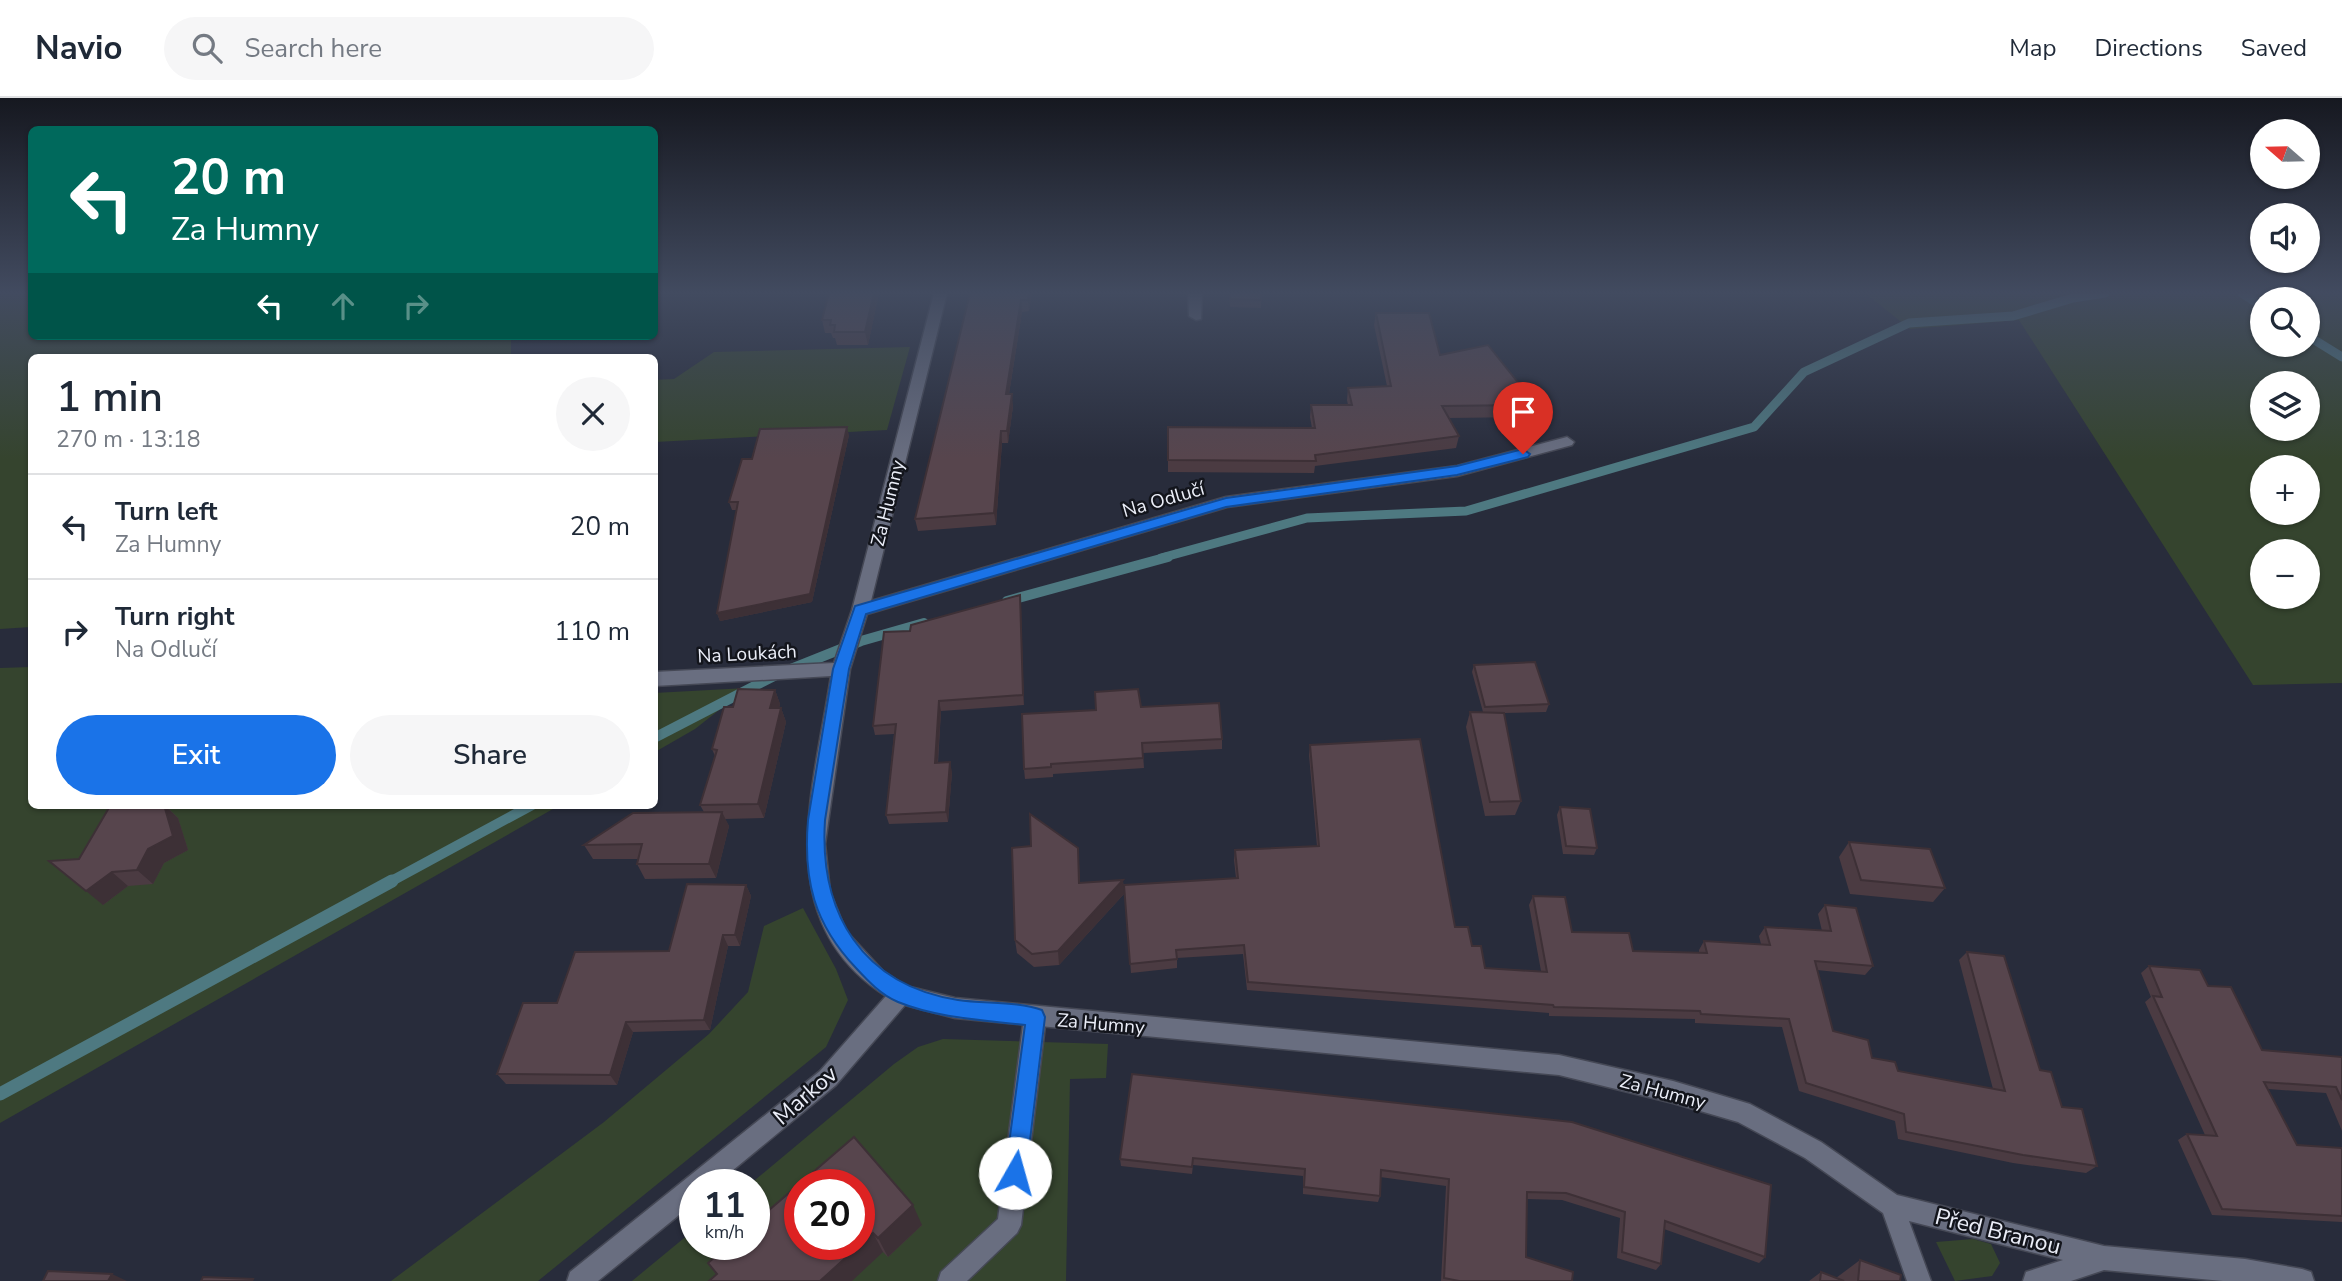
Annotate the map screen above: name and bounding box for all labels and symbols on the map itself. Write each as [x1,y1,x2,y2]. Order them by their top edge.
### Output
north arrow [2250,119,2320,189]
pin [1493,382,1553,454]
street label: Za Humny [865,457,911,549]
street label: Na Odlučí [1119,475,1209,524]
street label: Na Loukách [697,638,797,670]
street label: Za Humny [1056,1007,1146,1041]
street label: Markov [767,1059,844,1132]
street label: Za Humny [1617,1068,1709,1116]
position arrow [978,1136,1052,1210]
speed limit sign: 20 [784,1169,875,1260]
street label: Před Branou [1932,1201,2064,1262]

